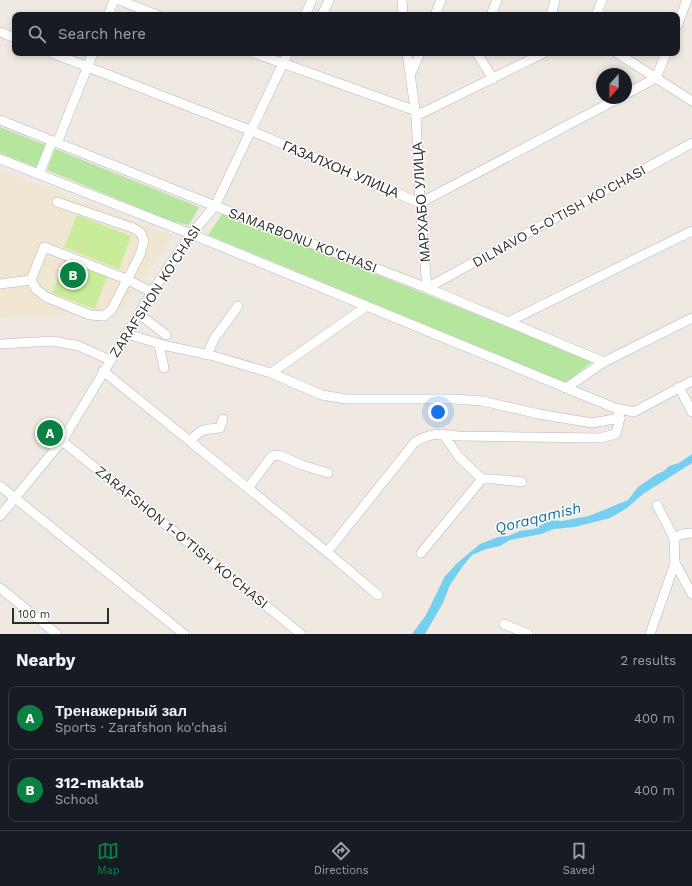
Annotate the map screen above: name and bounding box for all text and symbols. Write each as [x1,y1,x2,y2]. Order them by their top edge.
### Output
search box [12,12,680,56]
icon: search [26,23,48,45]
text: Search here [58,25,146,43]
north arrow [596,68,632,104]
street label: ГАЗАЛХОН УЛИЦА [280,137,402,201]
street label: МАРХАБО УЛИЦА [409,141,433,263]
street label: DILNAVO 5-O'TISH KO'CHASI [470,162,648,270]
street label: SAMARBONU KO'CHASI [226,204,380,276]
street label: ZARAFSHON KO'CHASI [106,222,204,360]
pin: B [60,260,86,290]
your location [428,402,448,422]
pin: A [37,418,63,448]
street label: ZARAFSHON 1-O'TISH KO'CHASI [93,462,271,612]
water label: Qoraqamish [493,499,583,537]
scale bar [12,606,109,625]
text: 100 m [18,608,50,621]
text: Nearby [16,650,75,670]
text: 2 results [621,653,676,668]
text: Тренажерный зал [55,702,187,720]
text: A [26,711,34,726]
text: 400 m [634,711,675,726]
text: Sports · Zarafshon ko'chasi [55,720,227,735]
text: 312-maktab [55,774,144,792]
text: B [26,783,34,798]
text: 400 m [634,783,675,798]
text: School [55,792,98,807]
tab: Map [97,840,120,877]
tab: Directions [314,840,368,877]
tab: Saved [563,840,595,877]

